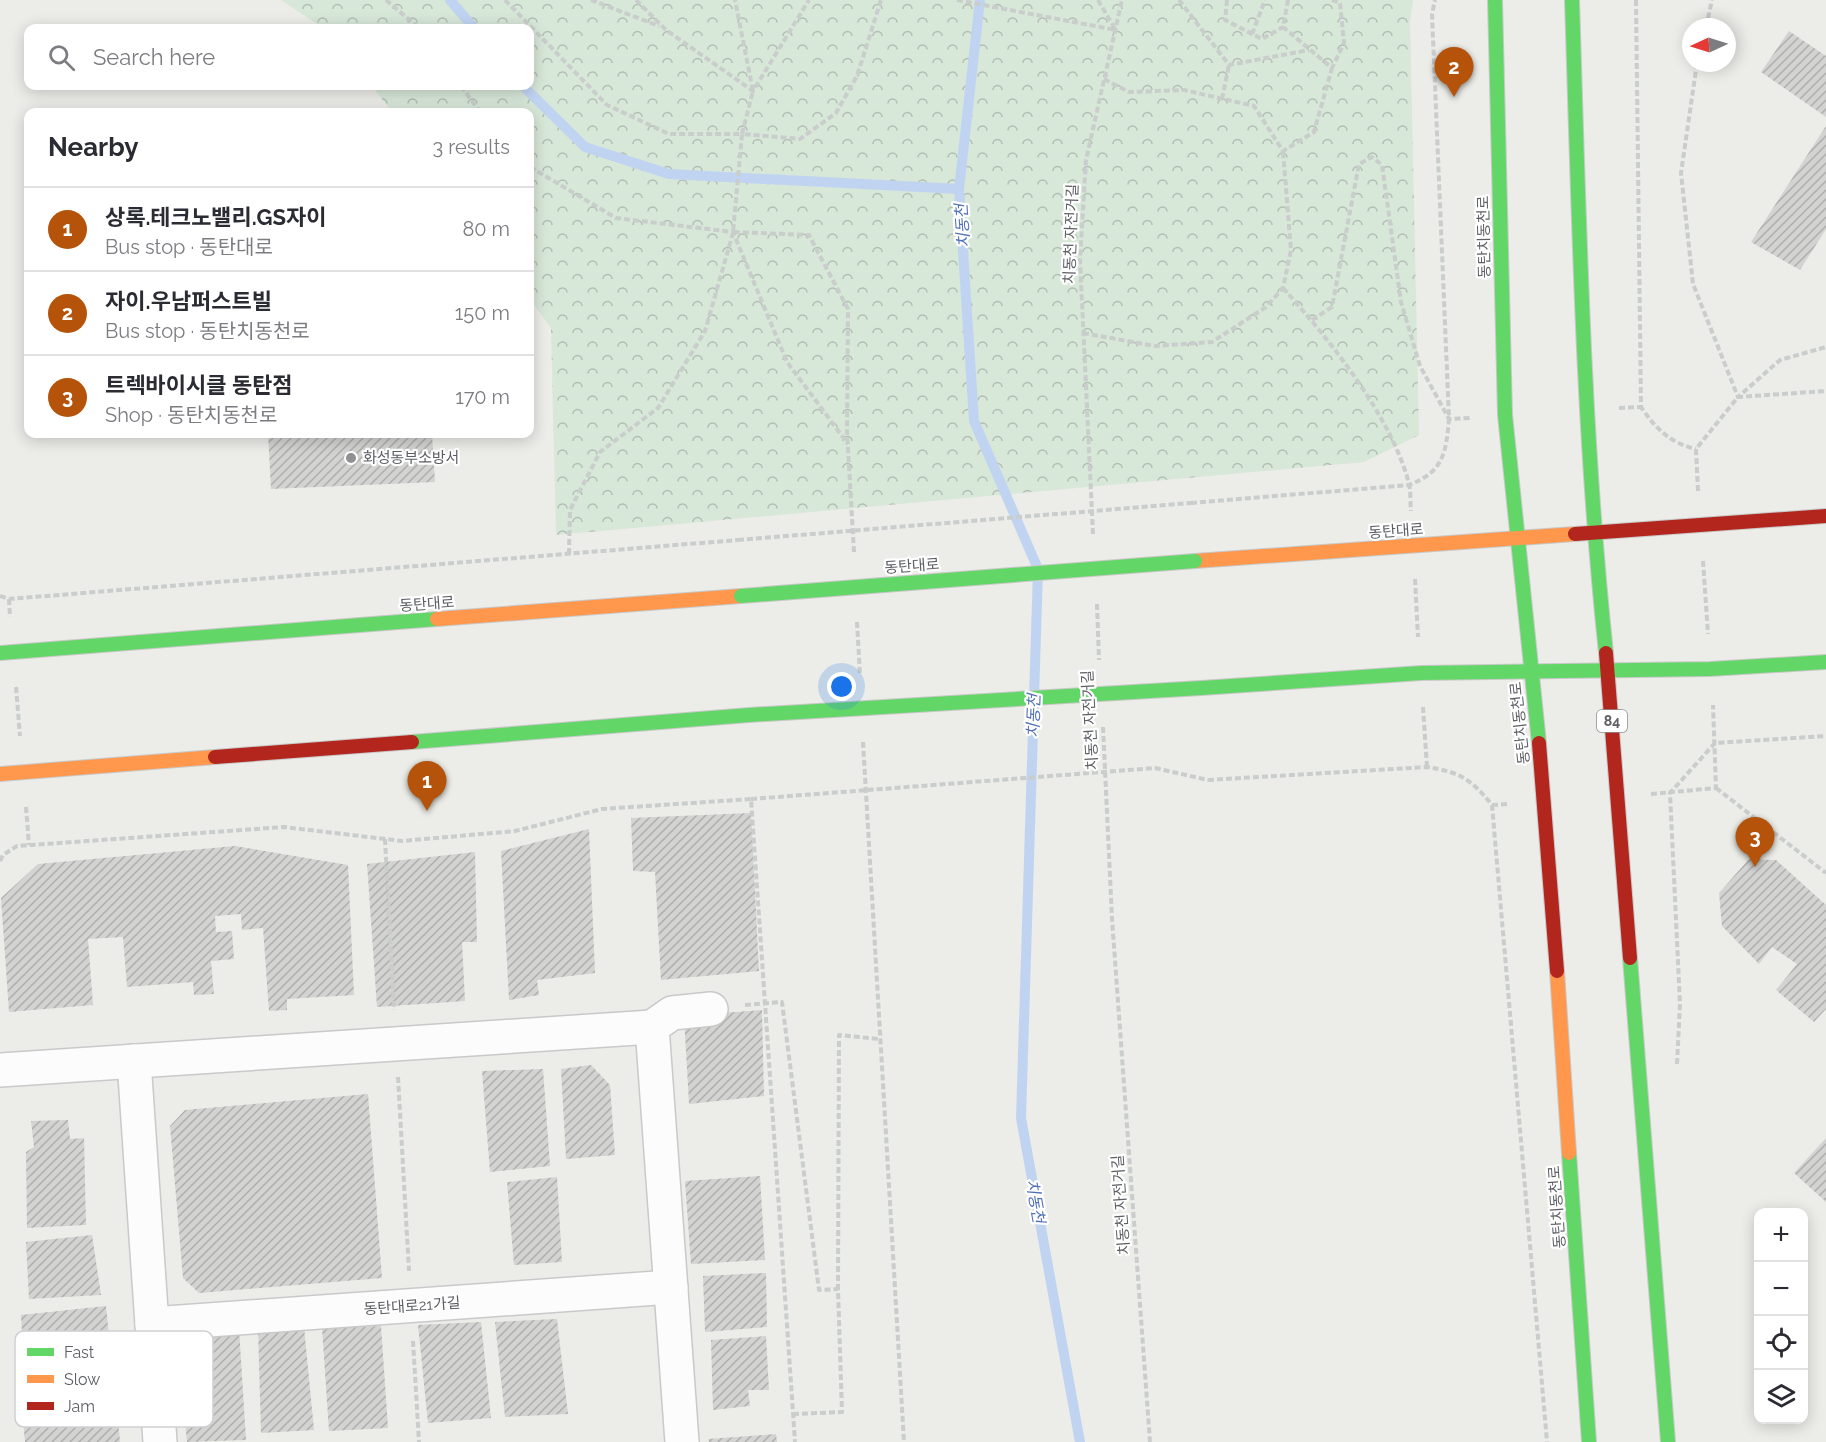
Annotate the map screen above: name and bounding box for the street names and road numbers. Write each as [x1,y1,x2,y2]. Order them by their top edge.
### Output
street label: 치동천 자전거길 [1060,183,1082,285]
street label: 동탄치동천로 [1474,195,1494,279]
street label: 동탄대로 [1368,520,1424,542]
street label: 동탄대로 [884,555,940,577]
street label: 동탄대로 [399,593,455,615]
street label: 치동천 자전거길 [1078,669,1102,771]
street label: 동탄치동천로 [1507,681,1533,765]
road number: 84 [1597,710,1627,732]
street label: 치동천 자전거길 [1109,1154,1133,1256]
street label: 동탄치동천로 [1545,1165,1569,1249]
street label: 동탄대로21가길 [363,1294,461,1318]

